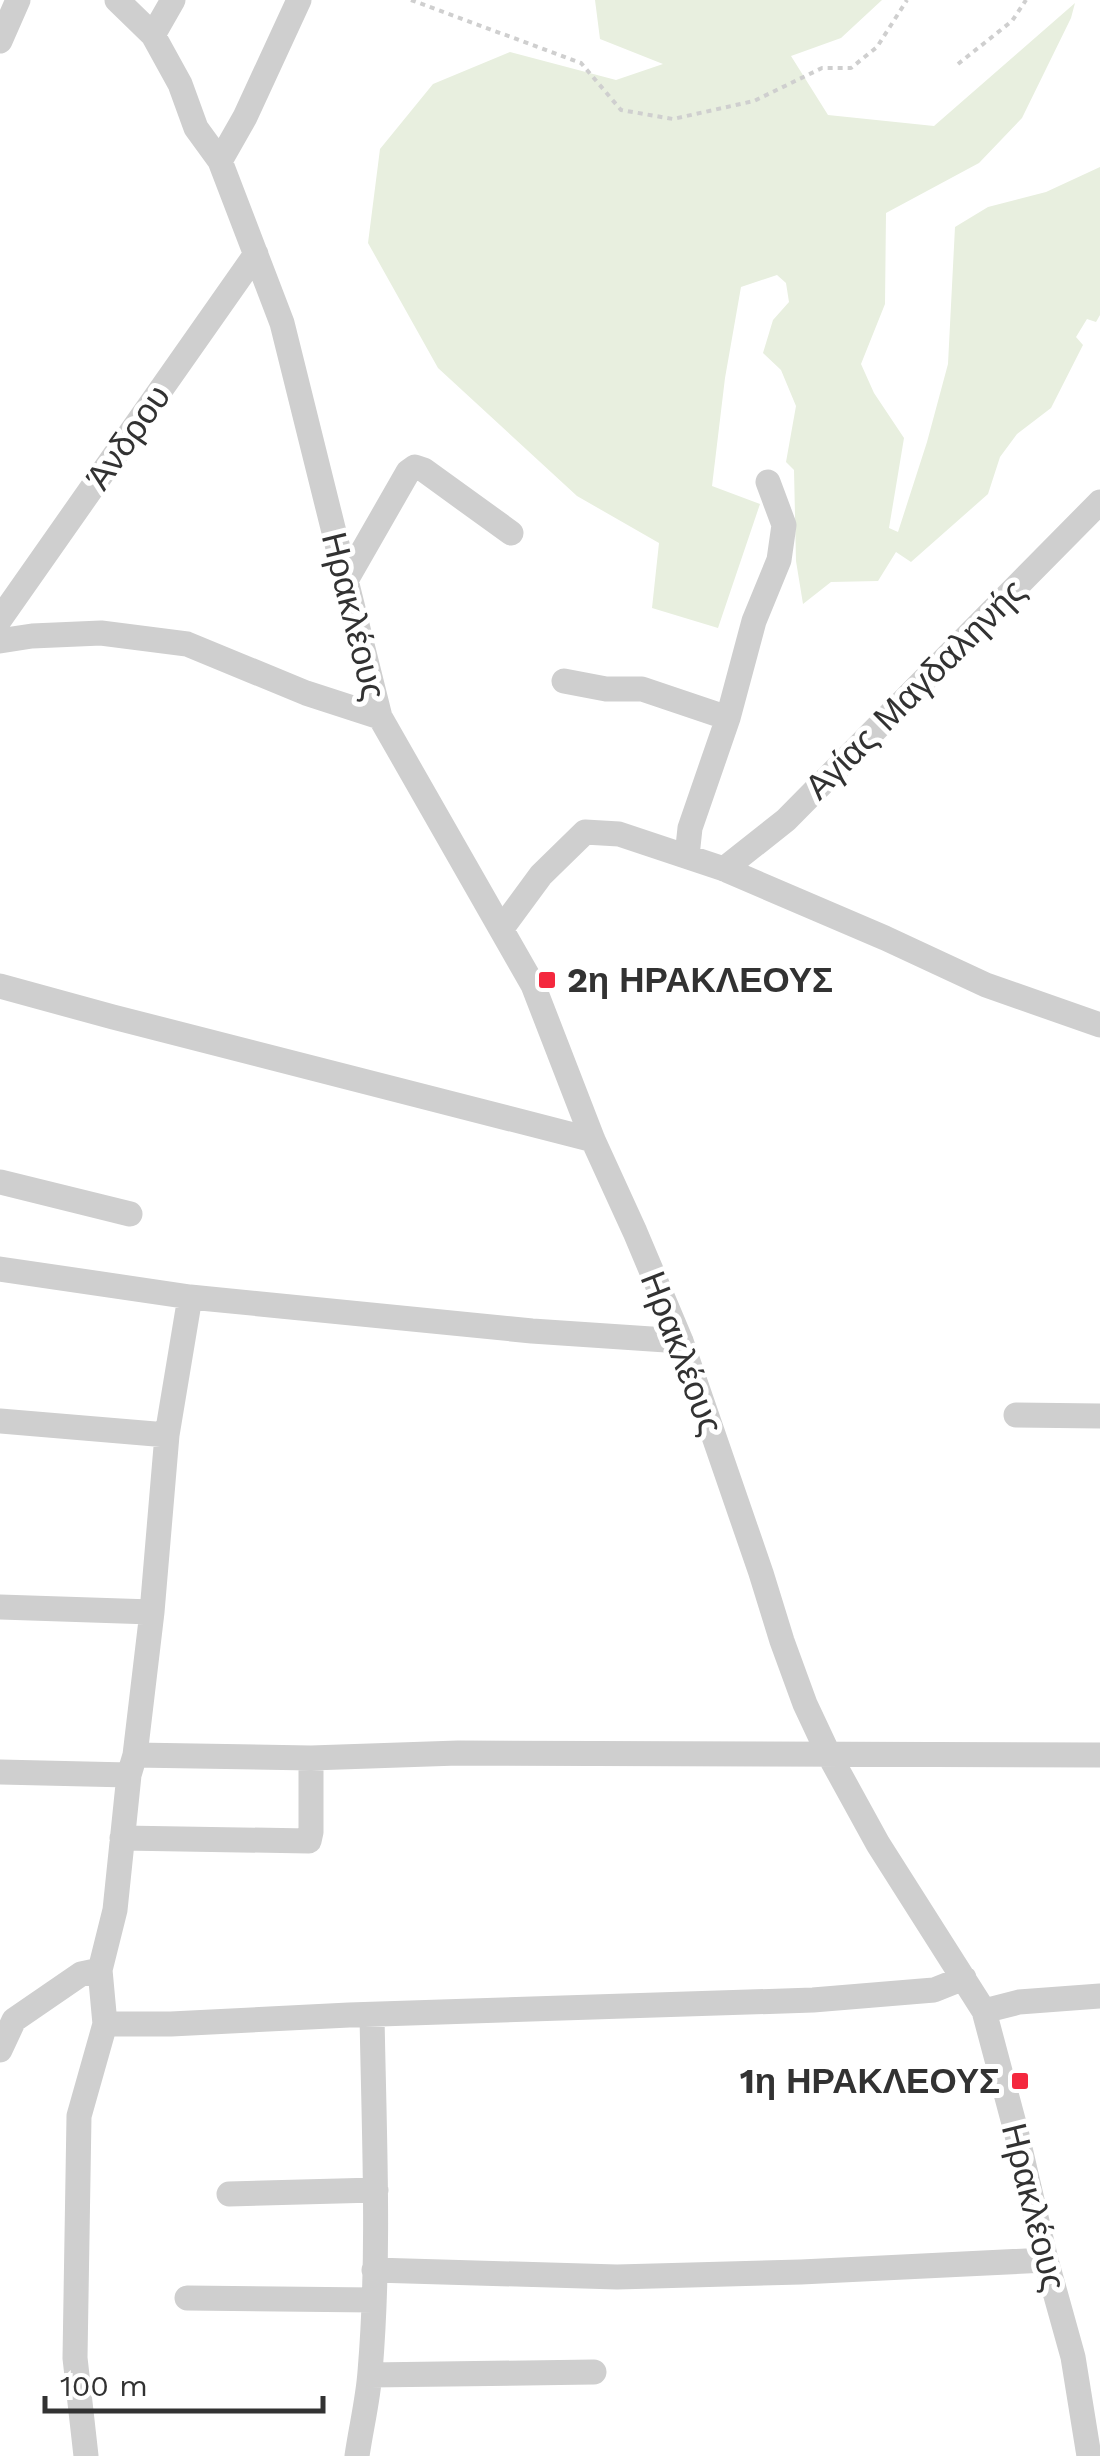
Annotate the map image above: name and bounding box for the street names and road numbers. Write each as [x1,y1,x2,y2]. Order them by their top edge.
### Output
street label: Άνδρου [77,377,179,497]
street label: Ηρακλέους [313,528,395,704]
street label: Αγίας Μαγδαληνής [796,570,1034,808]
street label: Ηρακλέους [632,1265,732,1441]
street label: Ηρακλέους [993,2119,1075,2295]

